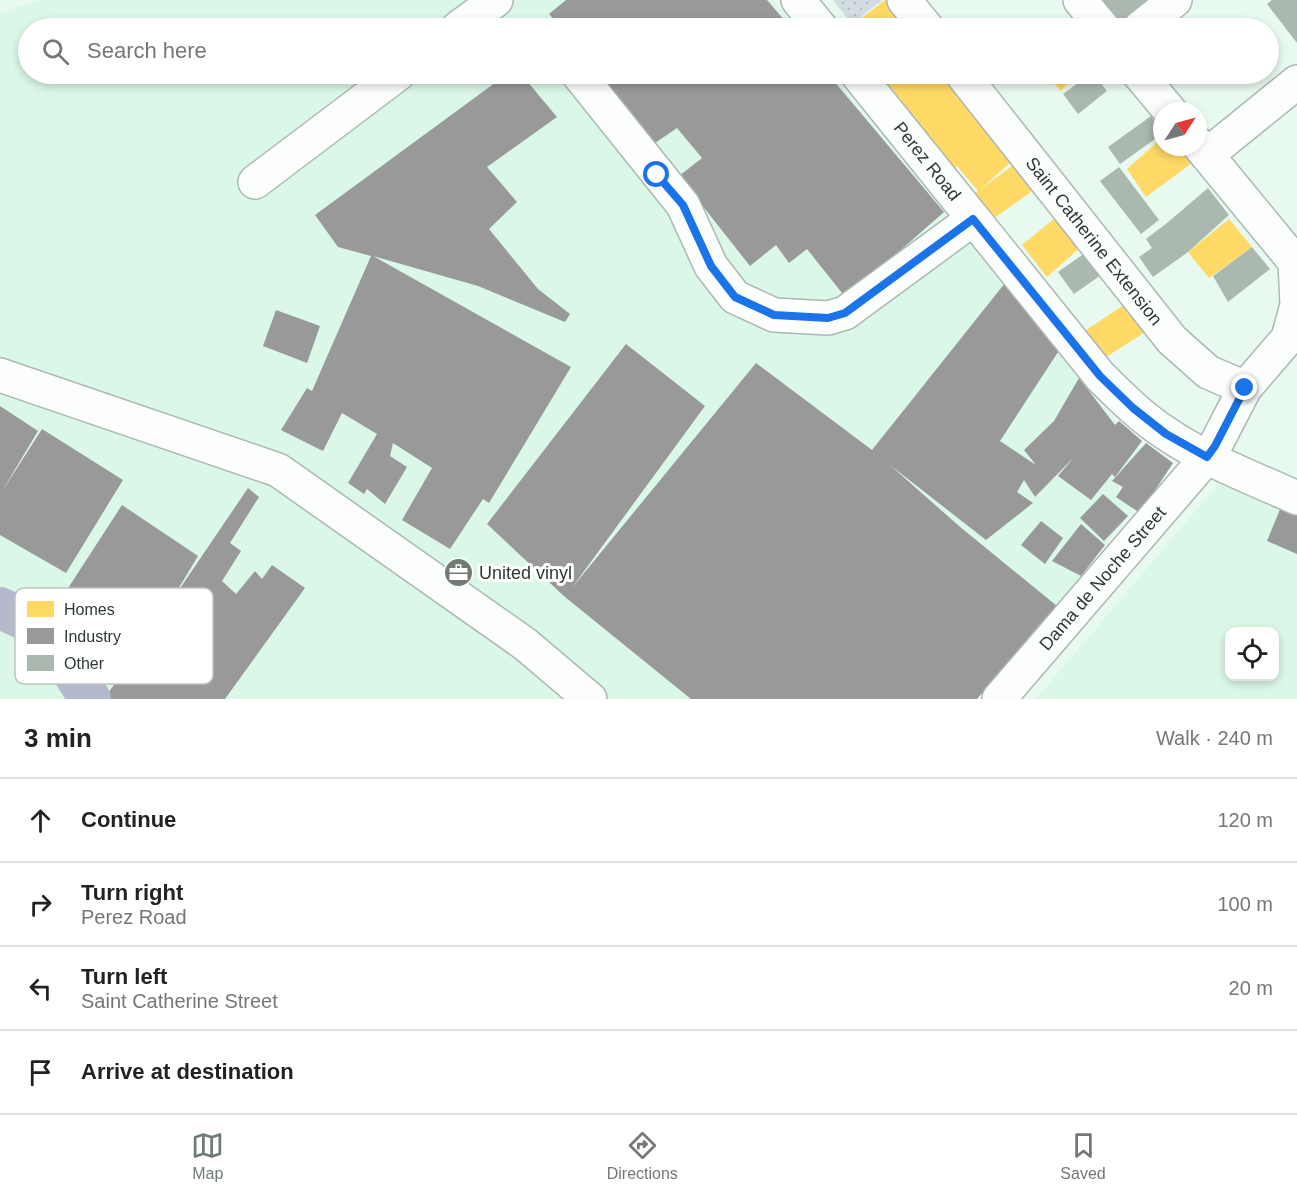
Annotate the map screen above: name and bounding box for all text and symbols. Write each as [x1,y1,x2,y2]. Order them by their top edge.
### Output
search box [18,18,1279,84]
icon: search [39,35,72,68]
text: Search here [87,38,207,63]
north arrow [1153,102,1207,156]
street label: Perez Road [890,118,965,205]
street label: Saint Catherine Extension [1022,153,1166,329]
route start [643,161,669,187]
route end [1231,374,1257,400]
street label: Dama de Noche Street [1035,502,1170,654]
office icon: United vinyl [442,557,474,589]
place label: United vinyl [479,563,572,583]
legend [15,588,213,684]
text: Homes [64,601,115,618]
map controls [1225,627,1279,681]
button: locate [1225,627,1279,681]
text: Industry [64,628,121,645]
text: Other [64,655,105,672]
text: 3 min [24,723,92,753]
text: Walk · 240 m [1156,727,1273,749]
icon: ahead [24,804,57,837]
text: Continue [81,807,176,832]
text: 120 m [1217,809,1273,831]
text: Turn right [81,880,183,905]
icon: right [24,888,57,921]
text: 100 m [1217,893,1273,915]
text: Perez Road [81,906,187,928]
text: Turn left [81,964,167,989]
icon: left [24,972,57,1005]
text: 20 m [1229,977,1273,999]
text: Saint Catherine Street [81,990,278,1012]
icon: arrive [24,1056,57,1089]
text: Arrive at destination [81,1059,294,1084]
tab: Map [191,1129,224,1183]
tab: Directions [607,1129,678,1183]
tab: Saved [1060,1129,1106,1183]

